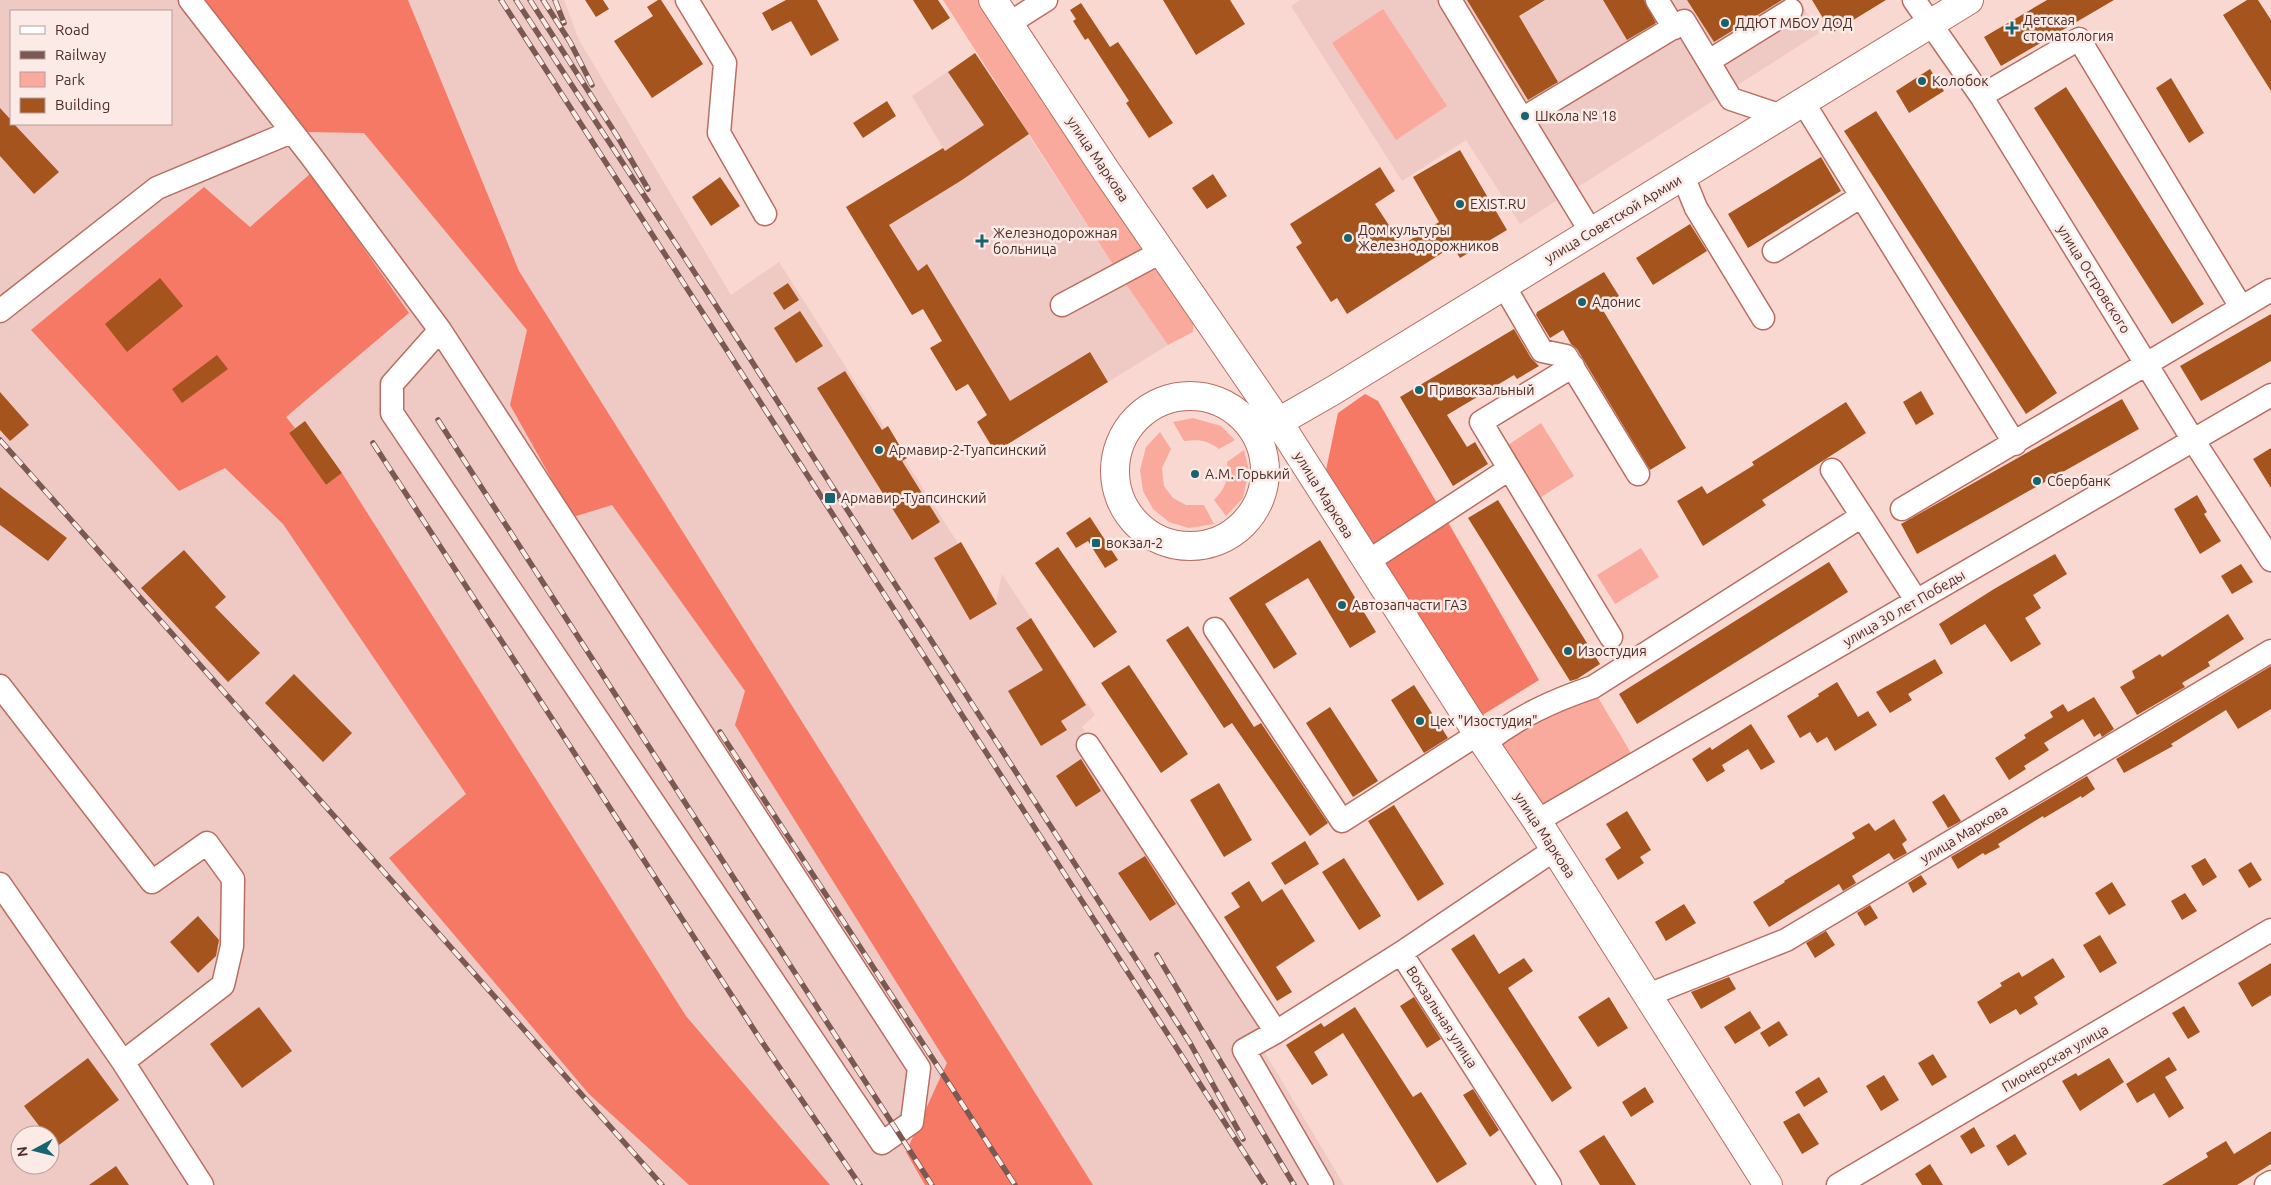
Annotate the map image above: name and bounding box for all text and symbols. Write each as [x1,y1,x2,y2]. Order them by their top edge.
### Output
legend [10,10,172,125]
place label: Детская стоматология [2023,12,2114,44]
place label: ДДЮТ МБОУ ДОД [1735,15,1853,31]
marker: ДДЮТ МБОУ ДОД [1719,17,1731,29]
text: Road [55,21,90,38]
marker: Детская стоматология [2005,21,2019,35]
text: Railway [55,46,106,63]
text: Park [55,71,85,88]
place label: Колобок [1932,73,1989,89]
marker: Колобок [1916,75,1928,87]
text: Building [55,96,110,113]
place label: Школа № 18 [1535,108,1617,124]
marker: Школа № 18 [1519,110,1531,122]
street label: улица Маркова [1064,113,1132,205]
street label: улица Советской Армии [1542,172,1684,266]
place label: EXIST.RU [1470,196,1526,212]
marker: EXIST.RU [1454,198,1466,210]
place label: Дом культуры Железнодорожников [1358,222,1499,254]
street label: улица Островского [2054,222,2134,336]
place label: Железнодорожная больница [993,225,1118,257]
marker: Дом культуры Железнодорожников [1342,232,1354,244]
marker: Железнодорожная больница [975,234,989,248]
place label: Адонис [1592,294,1641,310]
marker: Адонис [1576,296,1588,308]
place label: Привокзальный [1429,382,1535,398]
marker: Привокзальный [1413,384,1425,396]
place label: Армавир-2-Туапсинский [889,442,1046,458]
marker: Армавир-2-Туапсинский [873,444,885,456]
street label: улица Маркова [1291,449,1357,541]
place label: А.М. Горький [1205,466,1290,482]
marker: А.М. Горький [1189,468,1201,480]
place label: Сбербанк [2047,473,2110,489]
marker: Сбербанк [2031,475,2043,487]
place label: Армавир-Туапсинский [841,490,987,506]
marker: Армавир-Туапсинский [823,491,837,505]
place label: вокзал-2 [1106,535,1163,551]
marker: вокзал-2 [1090,537,1102,549]
street label: улица 30 лет Победы [1840,567,1968,649]
place label: Автозапчасти ГАЗ [1352,597,1468,613]
marker: Автозапчасти ГАЗ [1336,599,1348,611]
place label: Изостудия [1578,643,1647,659]
marker: Изостудия [1562,645,1574,657]
place label: Цех "Изостудия" [1430,713,1538,729]
marker: Цех "Изостудия" [1414,715,1426,727]
street label: улица Маркова [1511,789,1579,881]
street label: улица Маркова [1917,802,2011,866]
street label: Вокзальная улица [1403,963,1481,1071]
street label: Пионерская улица [1999,1021,2111,1095]
north arrow [10,1125,60,1175]
text: N [14,1145,31,1158]

